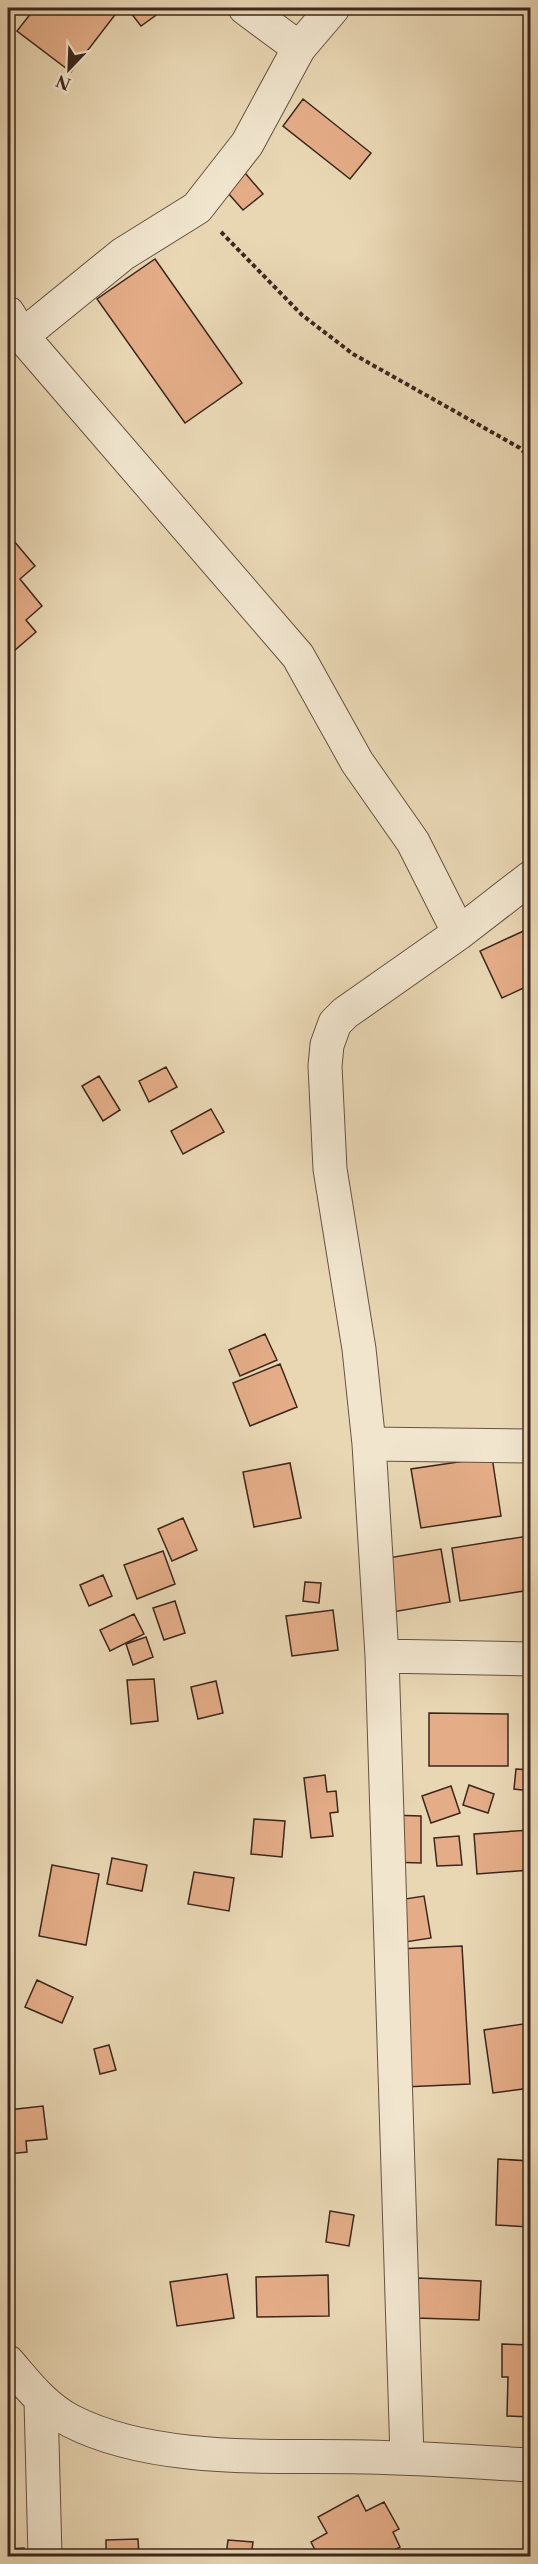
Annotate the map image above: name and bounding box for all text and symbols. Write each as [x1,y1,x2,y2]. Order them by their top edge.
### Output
north arrow [39,39,99,99]
text: N [53,71,73,95]

